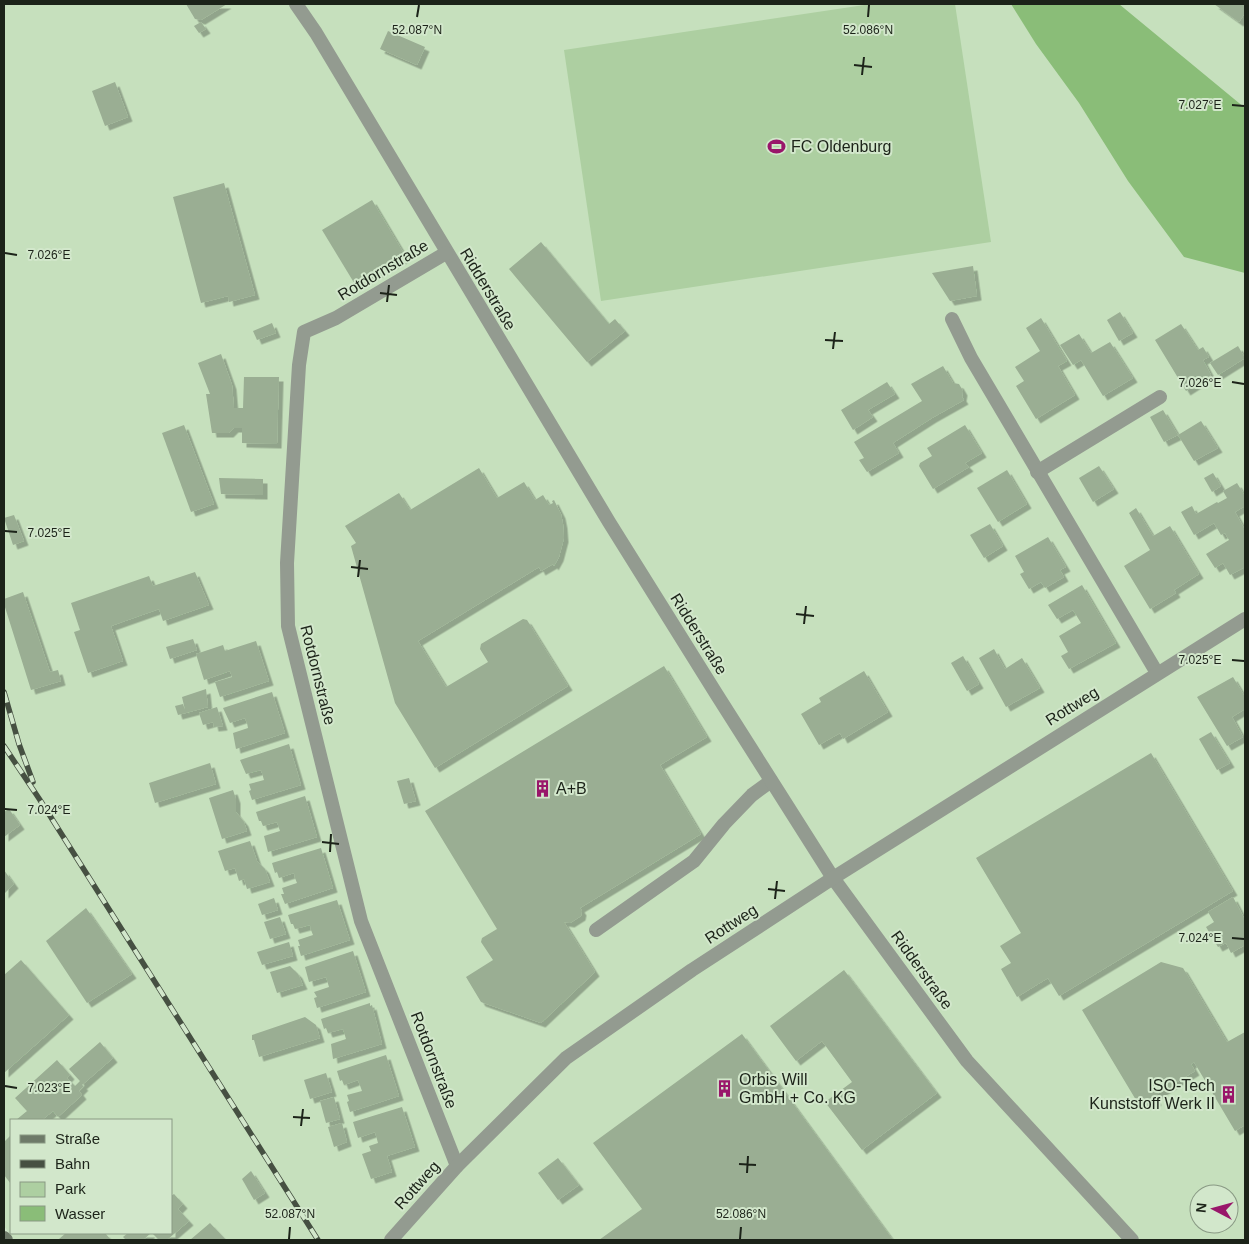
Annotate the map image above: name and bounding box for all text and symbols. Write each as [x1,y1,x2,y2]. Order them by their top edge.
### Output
text: 52.087°N [392,23,442,37]
text: 52.086°N [843,23,893,37]
text: 7.027°E [1179,98,1221,112]
sports icon: FC Oldenburg [767,136,787,156]
place label: FC Oldenburg [791,138,892,155]
street label: Rotdornstraße [335,236,431,304]
street label: Ridderstraße [457,245,519,333]
text: 7.026°E [28,248,70,262]
text: 7.026°E [1179,376,1221,390]
text: 7.025°E [28,526,70,540]
street label: Ridderstraße [667,590,731,678]
street label: Rotdornstraße [297,623,339,727]
text: 7.025°E [1179,653,1221,667]
street label: Rottweg [1043,683,1101,729]
building icon: A+B [532,778,552,798]
place label: A+B [556,780,587,797]
text: 7.024°E [28,803,70,817]
street label: Rottweg [702,901,760,947]
street label: Ridderstraße [888,928,956,1012]
text: 7.024°E [1179,931,1221,945]
street label: Rotdornstraße [408,1009,460,1111]
place label: Orbis Will GmbH + Co. KG [739,1071,856,1106]
place label: ISO-Tech Kunststoff Werk II [1089,1077,1215,1112]
building icon: Orbis Will GmbH + Co. KG [715,1078,735,1098]
text: 7.023°E [28,1081,70,1095]
building icon: ISO-Tech Kunststoff Werk II [1219,1084,1239,1104]
legend [10,1119,172,1234]
text: Straße [55,1130,100,1147]
text: Bahn [55,1155,90,1172]
street label: Rottweg [391,1157,443,1213]
text: Park [55,1180,86,1197]
north arrow [1189,1184,1239,1234]
text: N [1193,1202,1210,1214]
text: Wasser [55,1205,105,1222]
text: 52.087°N [265,1207,315,1221]
text: 52.086°N [716,1207,766,1221]

